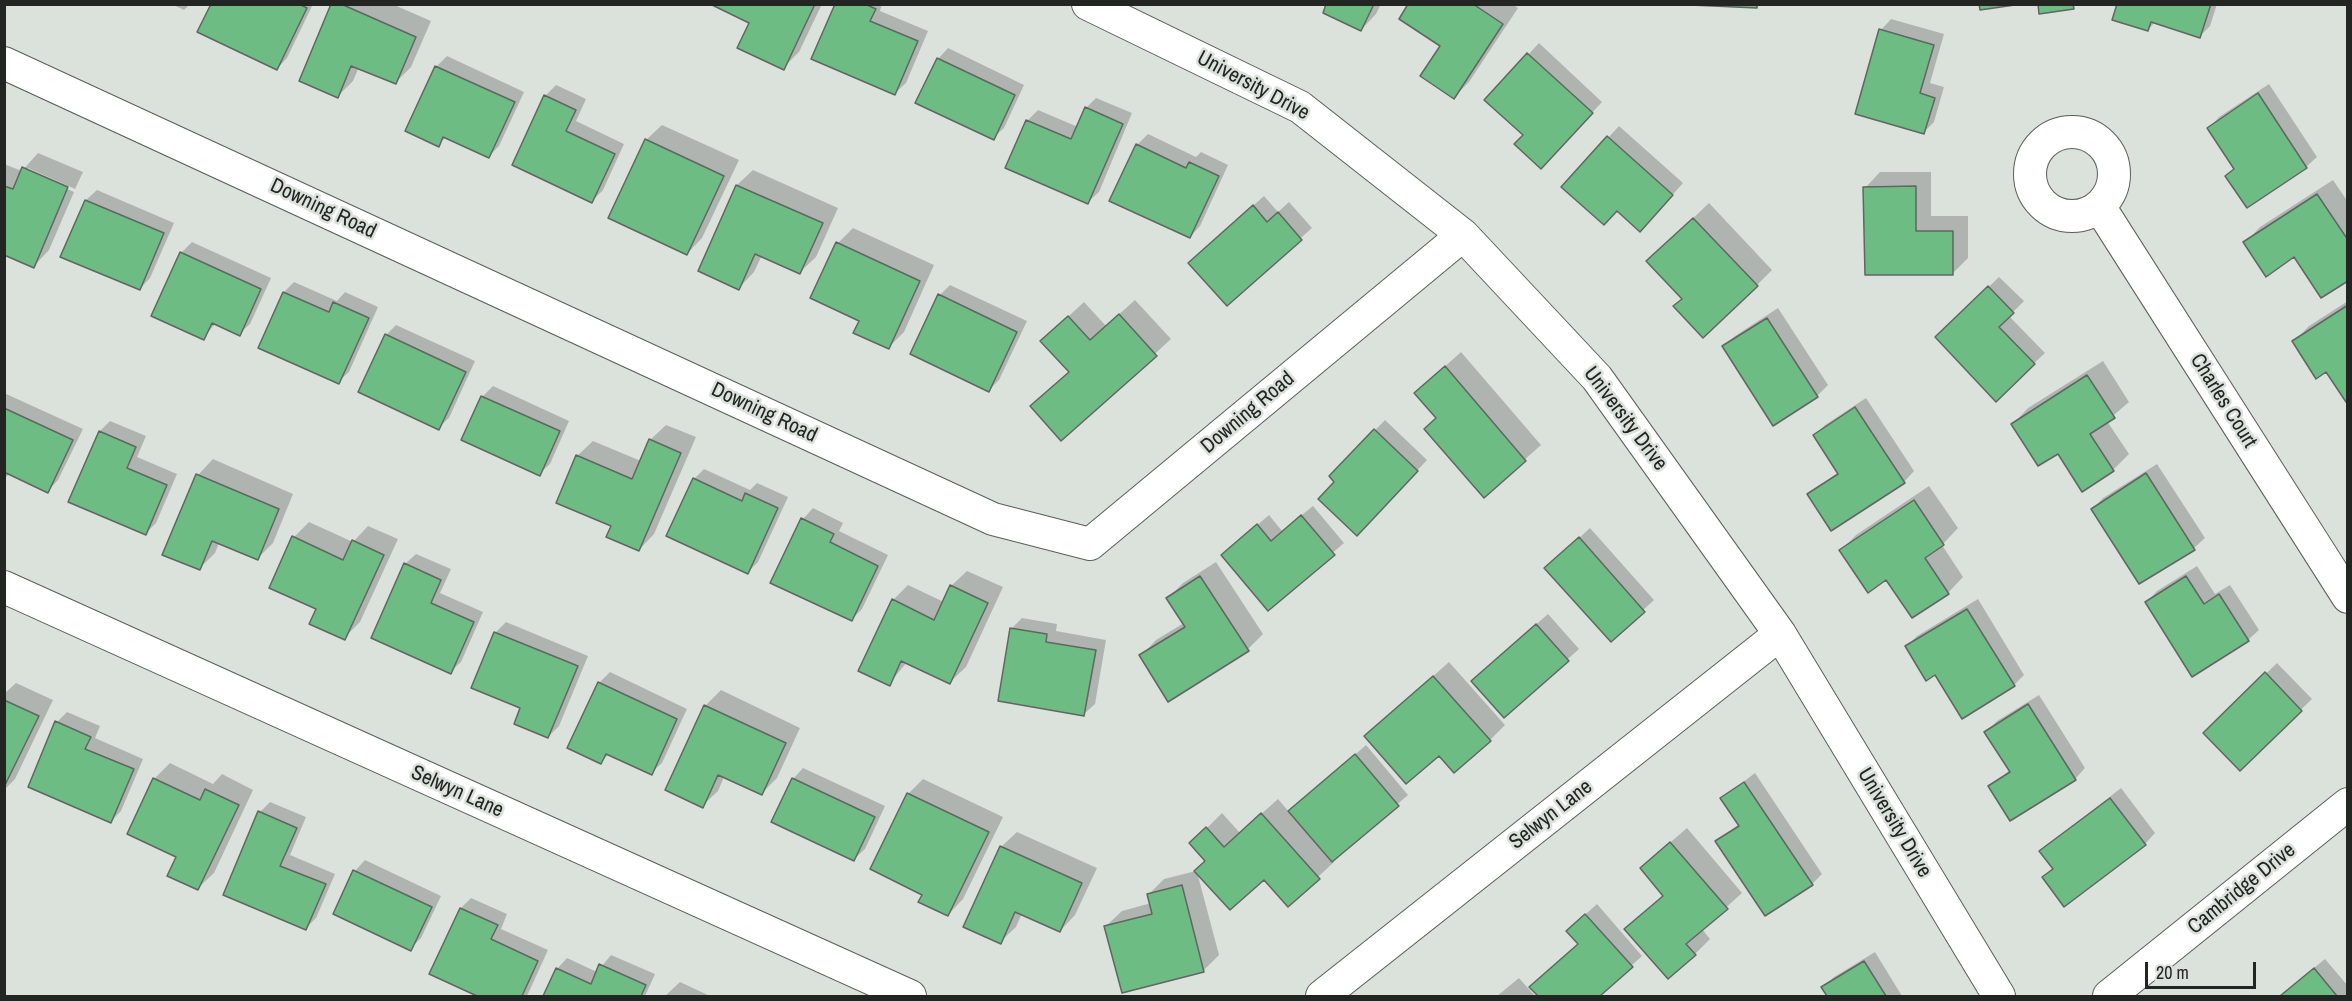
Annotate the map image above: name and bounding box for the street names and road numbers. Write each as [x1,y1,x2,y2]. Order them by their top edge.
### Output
street label: University Drive [1193,46,1313,126]
street label: Downing Road [266,174,380,244]
street label: Charles Court [2184,349,2262,453]
street label: University Drive [1578,362,1672,476]
street label: Downing Road [1196,367,1300,459]
street label: Downing Road [707,378,821,448]
street label: Selwyn Lane [407,760,507,824]
street label: University Drive [1851,764,1937,882]
street label: Selwyn Lane [1504,775,1598,855]
street label: Cambridge Drive [2183,838,2301,940]

